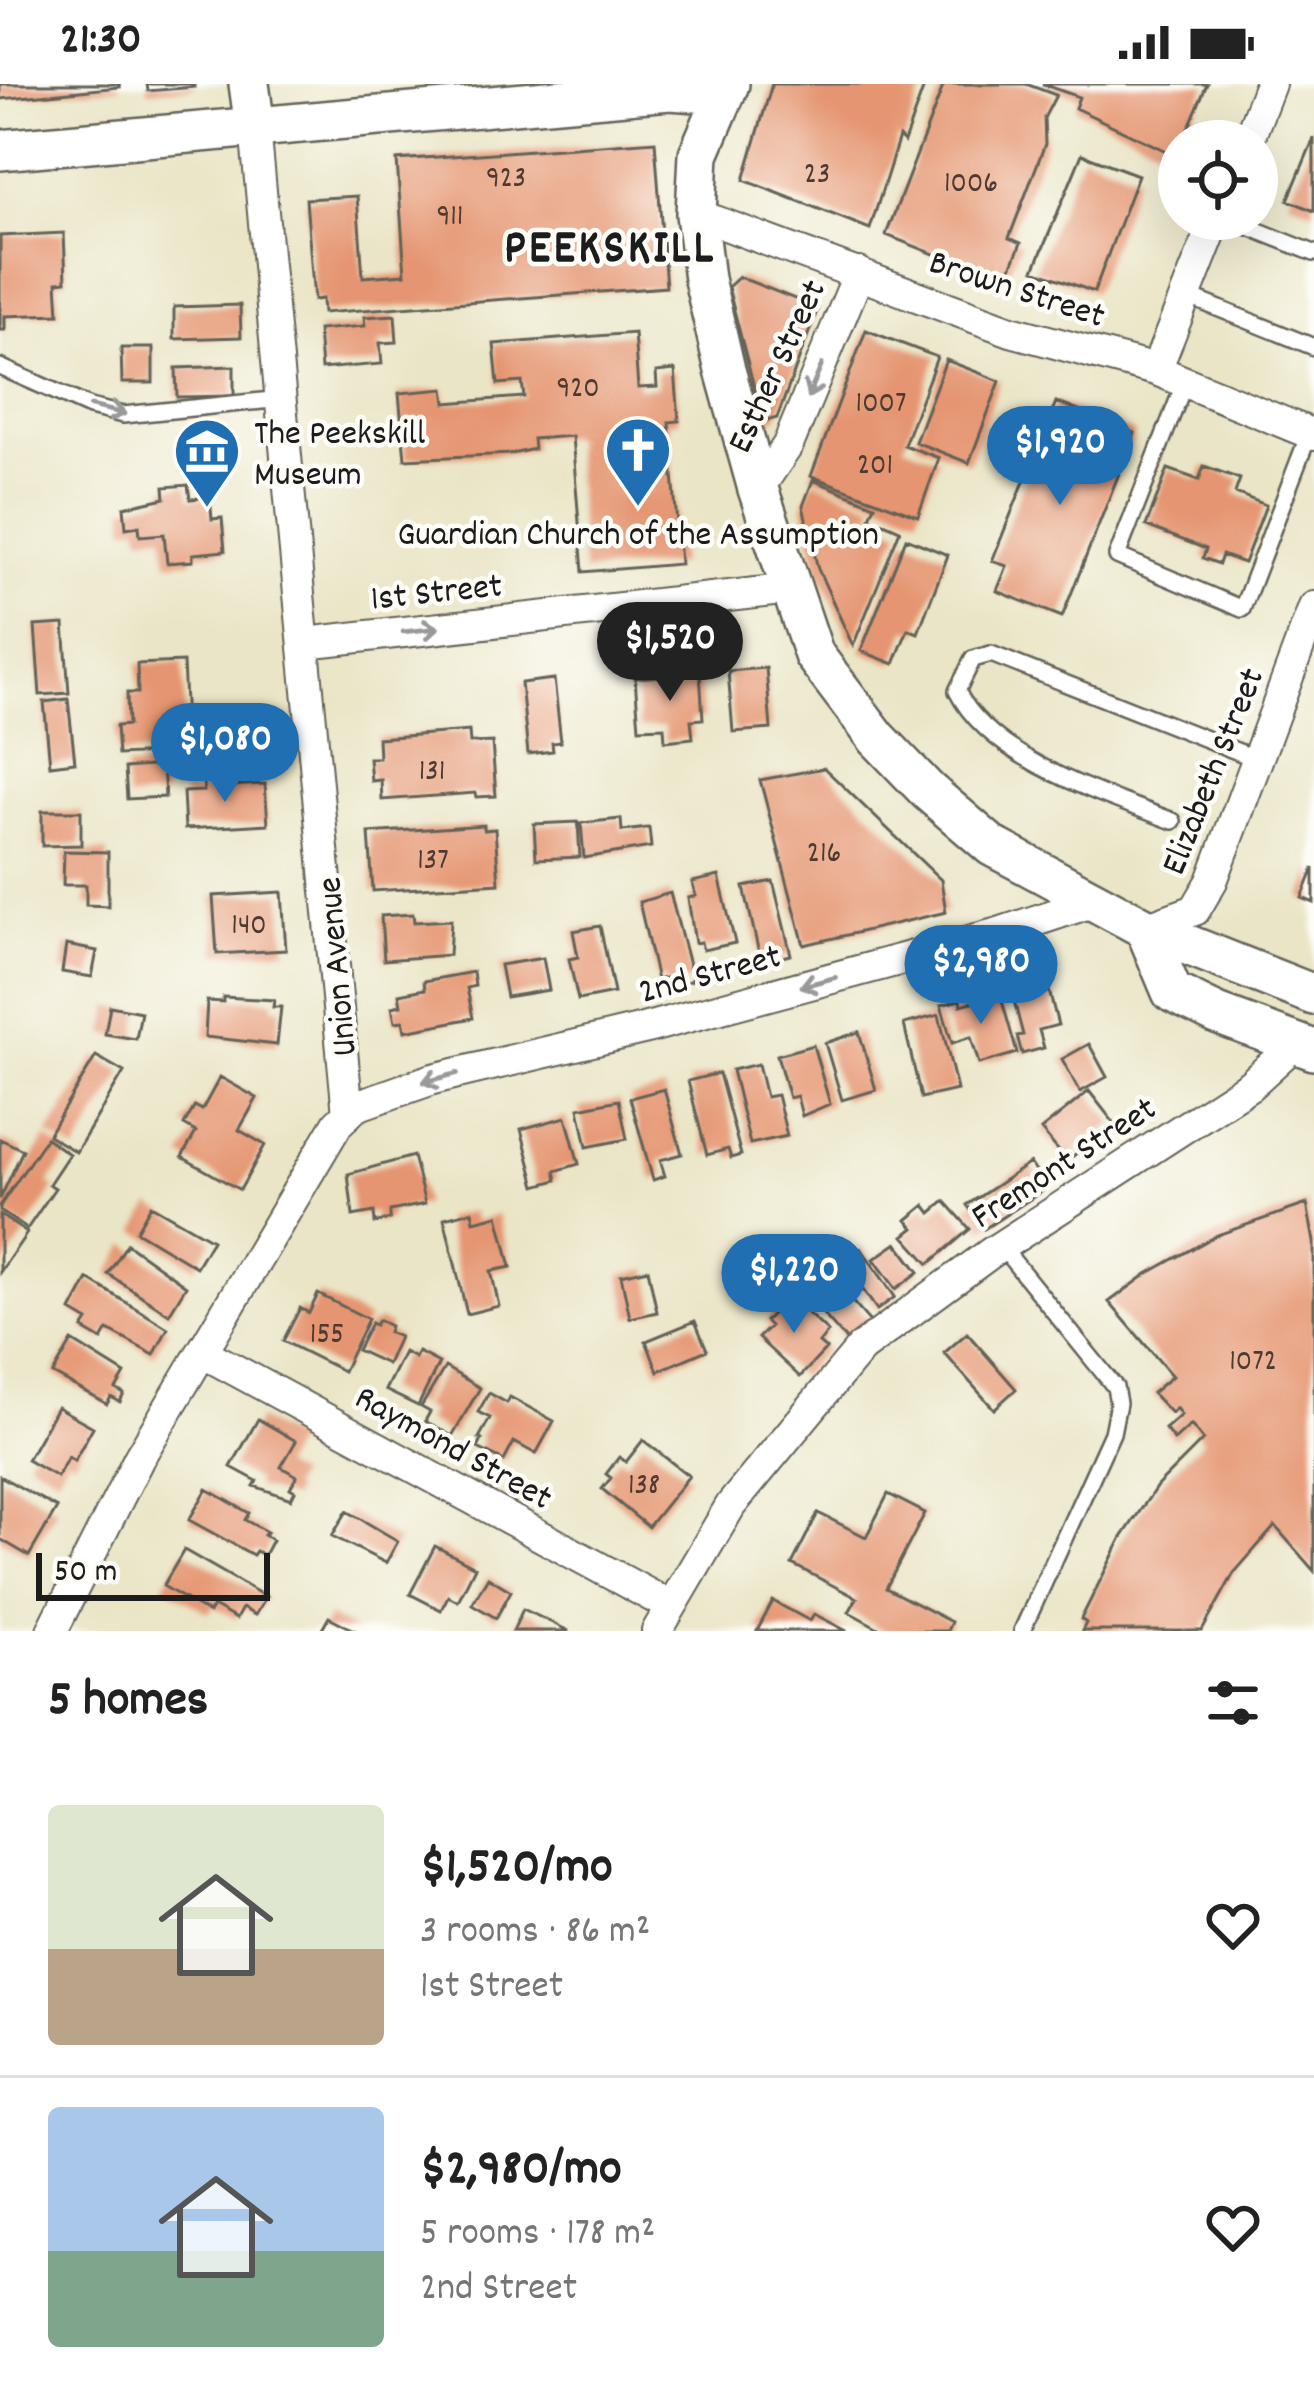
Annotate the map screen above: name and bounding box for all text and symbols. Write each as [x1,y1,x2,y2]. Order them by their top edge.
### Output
text: 21:30 [60,10,142,74]
map controls [1158,120,1278,240]
button: locate [1158,120,1278,240]
house number: 23 [804,155,830,198]
house number: 923 [486,159,526,202]
house number: 1006 [944,164,998,207]
house number: 911 [437,197,463,240]
district label: PEEKSKILL [504,217,716,286]
street label: Brown Street [922,239,1111,345]
street label: Esther Street [717,272,842,463]
one-way arrow [803,362,824,399]
house number: 920 [556,369,600,412]
house number: 1007 [856,384,906,427]
one-way arrow [88,400,126,423]
pin: $1,920 [962,406,1158,508]
place label: The Peekskill Museum [254,410,426,503]
church icon: Guardian Church of the Assumption [603,415,673,509]
museum icon: The Peekskill Museum [172,416,242,510]
text: $1,920 [1014,417,1106,472]
house number: 201 [857,446,893,489]
place label: Guardian Church of the Assumption [397,511,879,563]
street label: 1st Street [368,562,505,628]
pin: $1,520 [572,602,768,704]
text: $1,520 [624,613,716,668]
one-way arrow [401,619,440,641]
street label: Elizabeth Street [1150,661,1281,884]
pin: $1,080 [127,703,323,805]
text: $1,080 [178,714,272,769]
house number: 131 [419,752,445,795]
house number: 216 [807,834,841,877]
house number: 137 [417,841,449,884]
street label: Union Avenue [306,875,374,1058]
house number: 140 [231,906,267,949]
pin: $2,980 [883,925,1079,1027]
street label: 2nd Street [634,933,787,1021]
text: $2,980 [932,936,1030,991]
one-way arrow [800,972,838,994]
one-way arrow [422,1069,460,1091]
street label: Fremont Street [962,1086,1168,1244]
pin: $1,220 [696,1234,892,1336]
text: $1,220 [748,1245,840,1300]
house number: 155 [310,1315,344,1358]
house number: 1072 [1229,1342,1277,1385]
street label: Raymond Street [344,1374,560,1526]
house number: 138 [628,1466,660,1509]
scale bar [36,1547,270,1600]
text: 50 m [54,1550,118,1597]
text: 5 homes [48,1667,208,1739]
icon: filters [1200,1670,1266,1736]
text: $1,520/mo [420,1834,613,1906]
icon: home [144,1853,288,1997]
icon: heart [1200,1892,1266,1958]
text: 3 rooms · 86 m² [420,1906,650,1961]
text: 1st Street [420,1961,563,2016]
text: $2,980/mo [420,2136,622,2208]
icon: home [144,2155,288,2299]
icon: heart [1200,2194,1266,2260]
text: 5 rooms · 178 m² [420,2208,655,2263]
text: 2nd Street [420,2263,577,2318]

